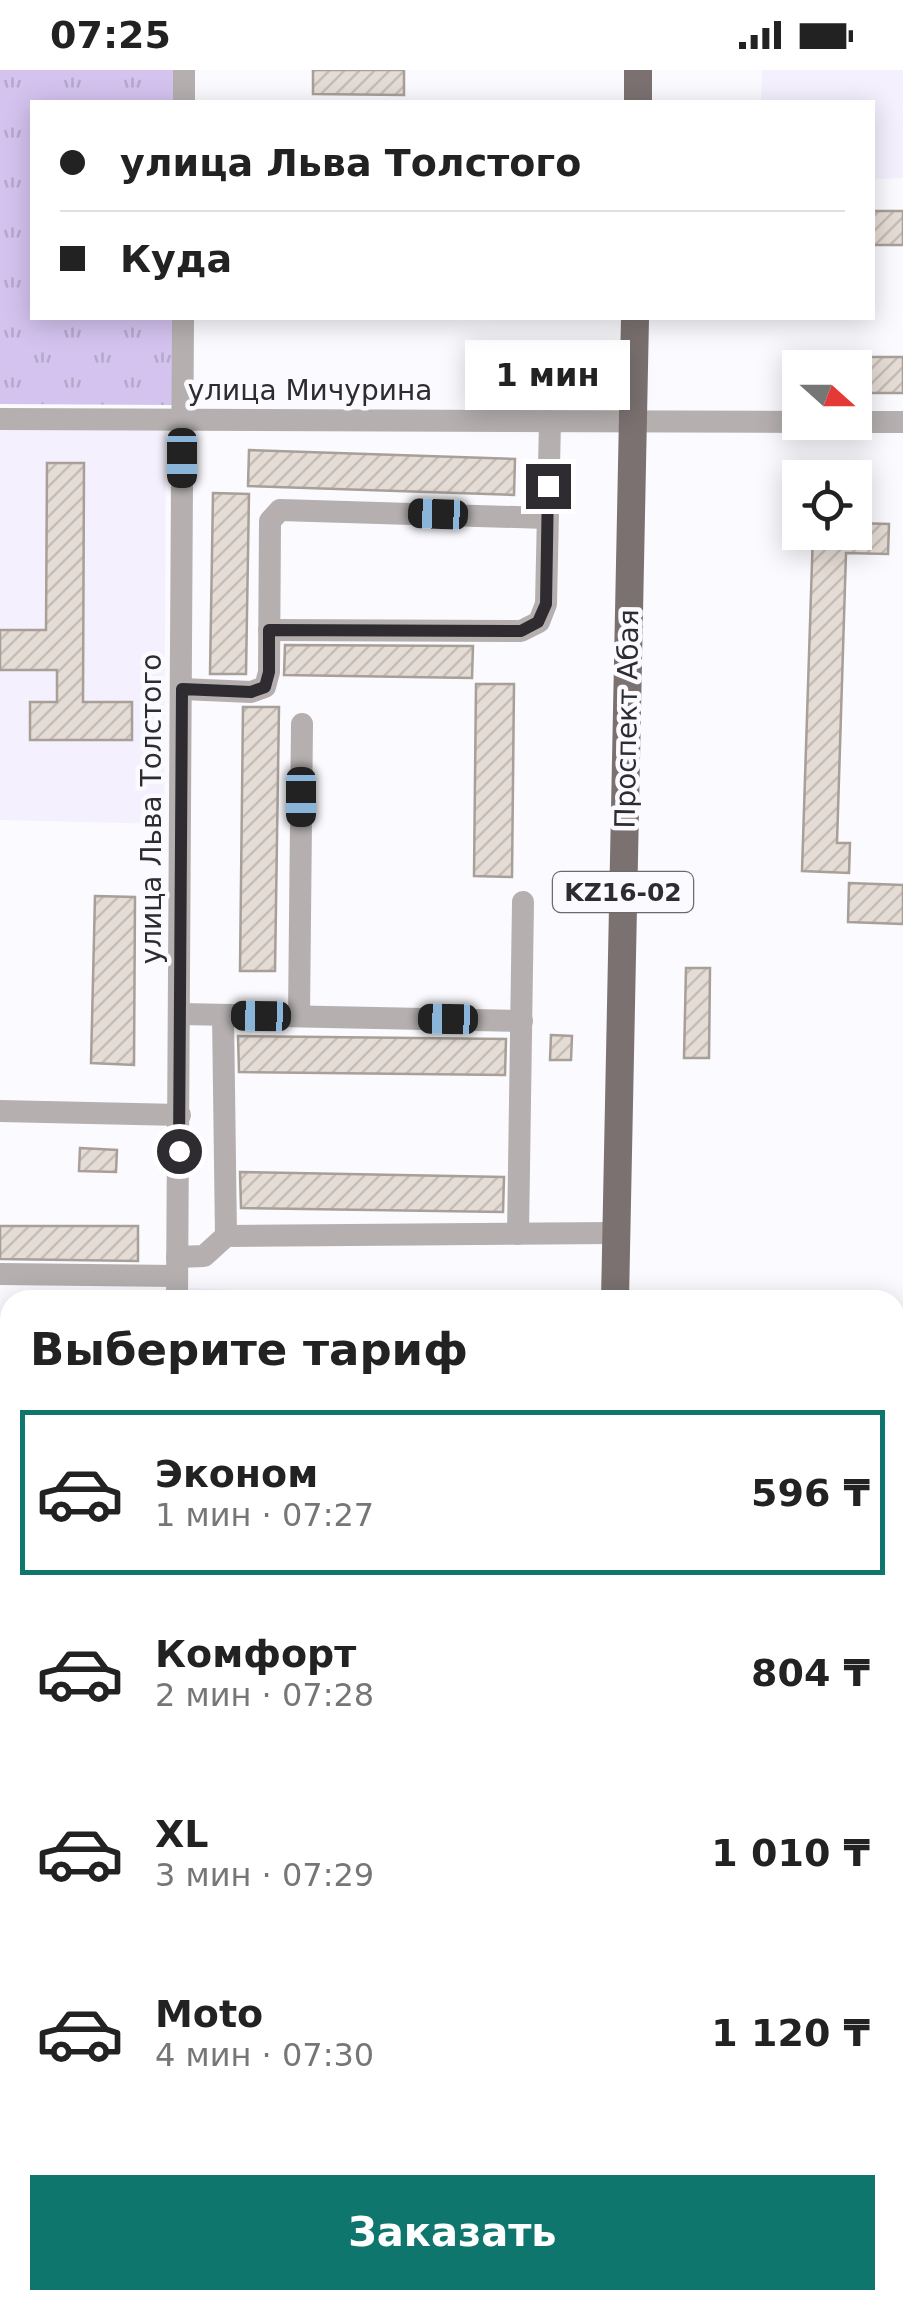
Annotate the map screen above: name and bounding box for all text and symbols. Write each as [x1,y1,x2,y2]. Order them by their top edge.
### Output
text: 07:25 [50,13,171,57]
text: улица Льва Толстого [120,141,581,185]
text: Куда [120,237,232,281]
callout: 1 мин [466,341,630,411]
north arrow [782,350,872,440]
map controls [782,350,872,550]
text: 1 мин [495,356,600,394]
street label: улица Мичурина [188,374,432,407]
car [167,428,197,488]
button: locate [782,460,872,550]
route end [526,464,571,509]
car [407,498,469,530]
street label: Проспект Абая [609,609,645,829]
street label: улица Льва Толстого [135,654,168,964]
car [286,767,316,827]
road number: KZ16-02 [553,872,693,912]
car [231,1000,291,1032]
car [418,1003,478,1035]
route start [157,1129,202,1174]
text: Выберите тариф [30,1323,468,1376]
icon: car [35,1448,125,1538]
text: Эконом [155,1452,318,1496]
text: 596 ₸ [751,1471,870,1515]
text: 1 мин · 07:27 [155,1496,374,1534]
icon: car [35,1628,125,1718]
text: Комфорт [155,1632,356,1676]
text: 804 ₸ [751,1651,870,1695]
text: 2 мин · 07:28 [155,1676,374,1714]
icon: car [35,1808,125,1898]
text: XL [155,1812,209,1856]
text: 1 010 ₸ [711,1831,870,1875]
text: 3 мин · 07:29 [155,1856,374,1894]
icon: car [35,1988,125,2078]
text: Moto [155,1992,263,2036]
text: 1 120 ₸ [711,2011,870,2055]
text: 4 мин · 07:30 [155,2036,374,2074]
button: Заказать [30,2175,875,2290]

